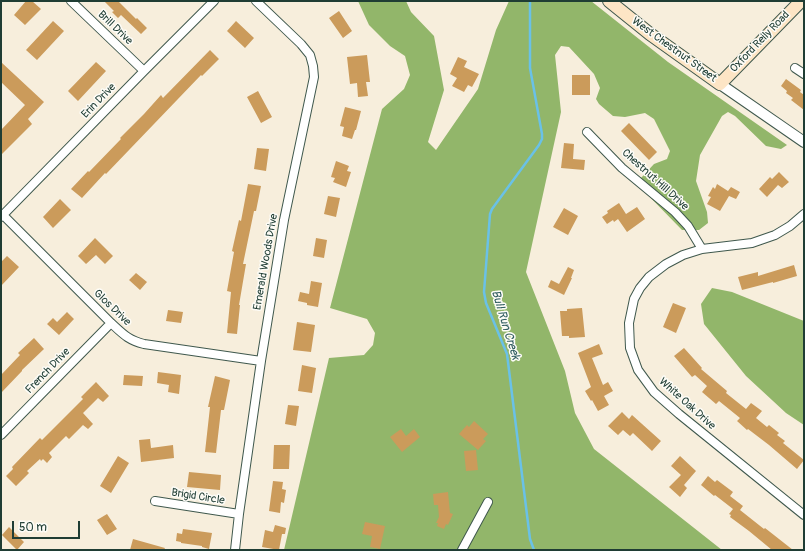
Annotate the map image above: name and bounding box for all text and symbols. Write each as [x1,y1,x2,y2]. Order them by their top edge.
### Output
street label: Brill Drive [95,8,135,48]
street label: Oxford Reily Road [727,9,793,75]
street label: West Chestnut Street [629,15,719,85]
street label: Erin Drive [79,81,119,121]
street label: Chestnut Hill Drive [619,147,691,213]
street label: Emerald Woods Drive [251,213,281,311]
street label: Glos Drive [91,287,133,329]
water label: Bull Run Creek [488,289,522,361]
street label: French Drive [23,345,73,397]
street label: White Oak Drive [656,375,718,433]
street label: Brigid Circle [170,486,226,508]
scale bar [14,513,82,539]
text: 50 m [19,520,47,535]

